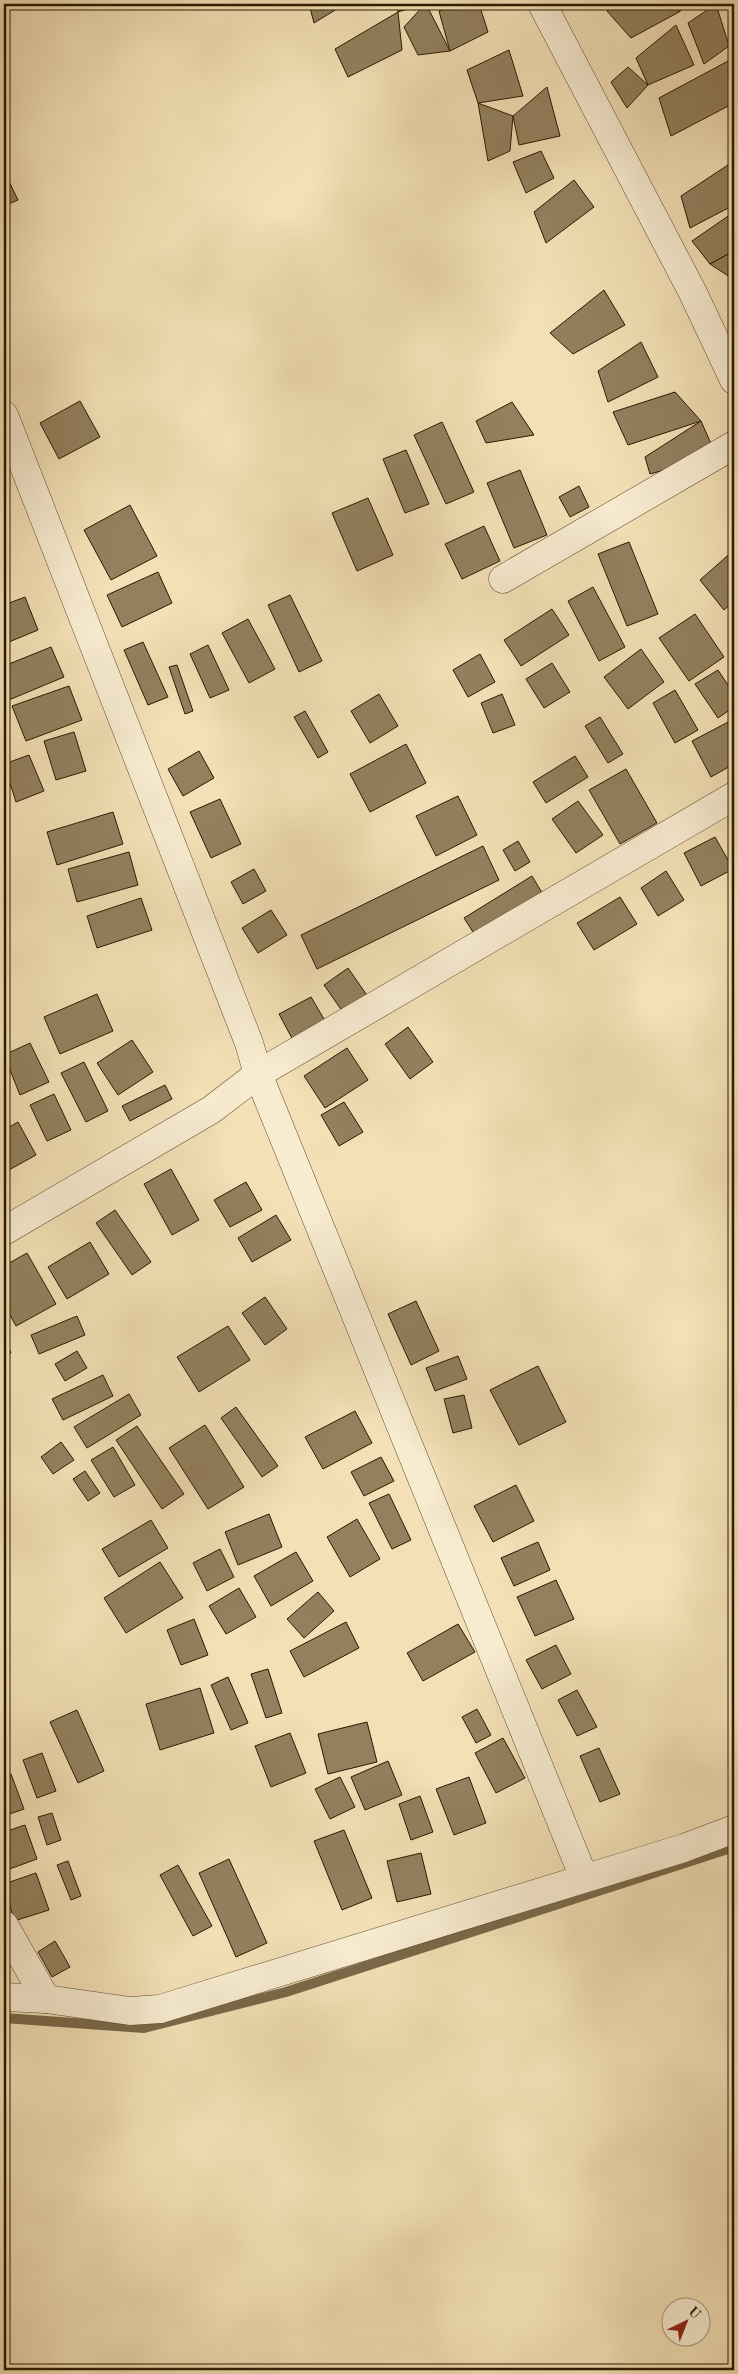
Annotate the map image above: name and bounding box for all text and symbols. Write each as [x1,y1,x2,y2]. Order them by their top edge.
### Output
north arrow [660,2296,710,2346]
text: U [685,2304,703,2322]

